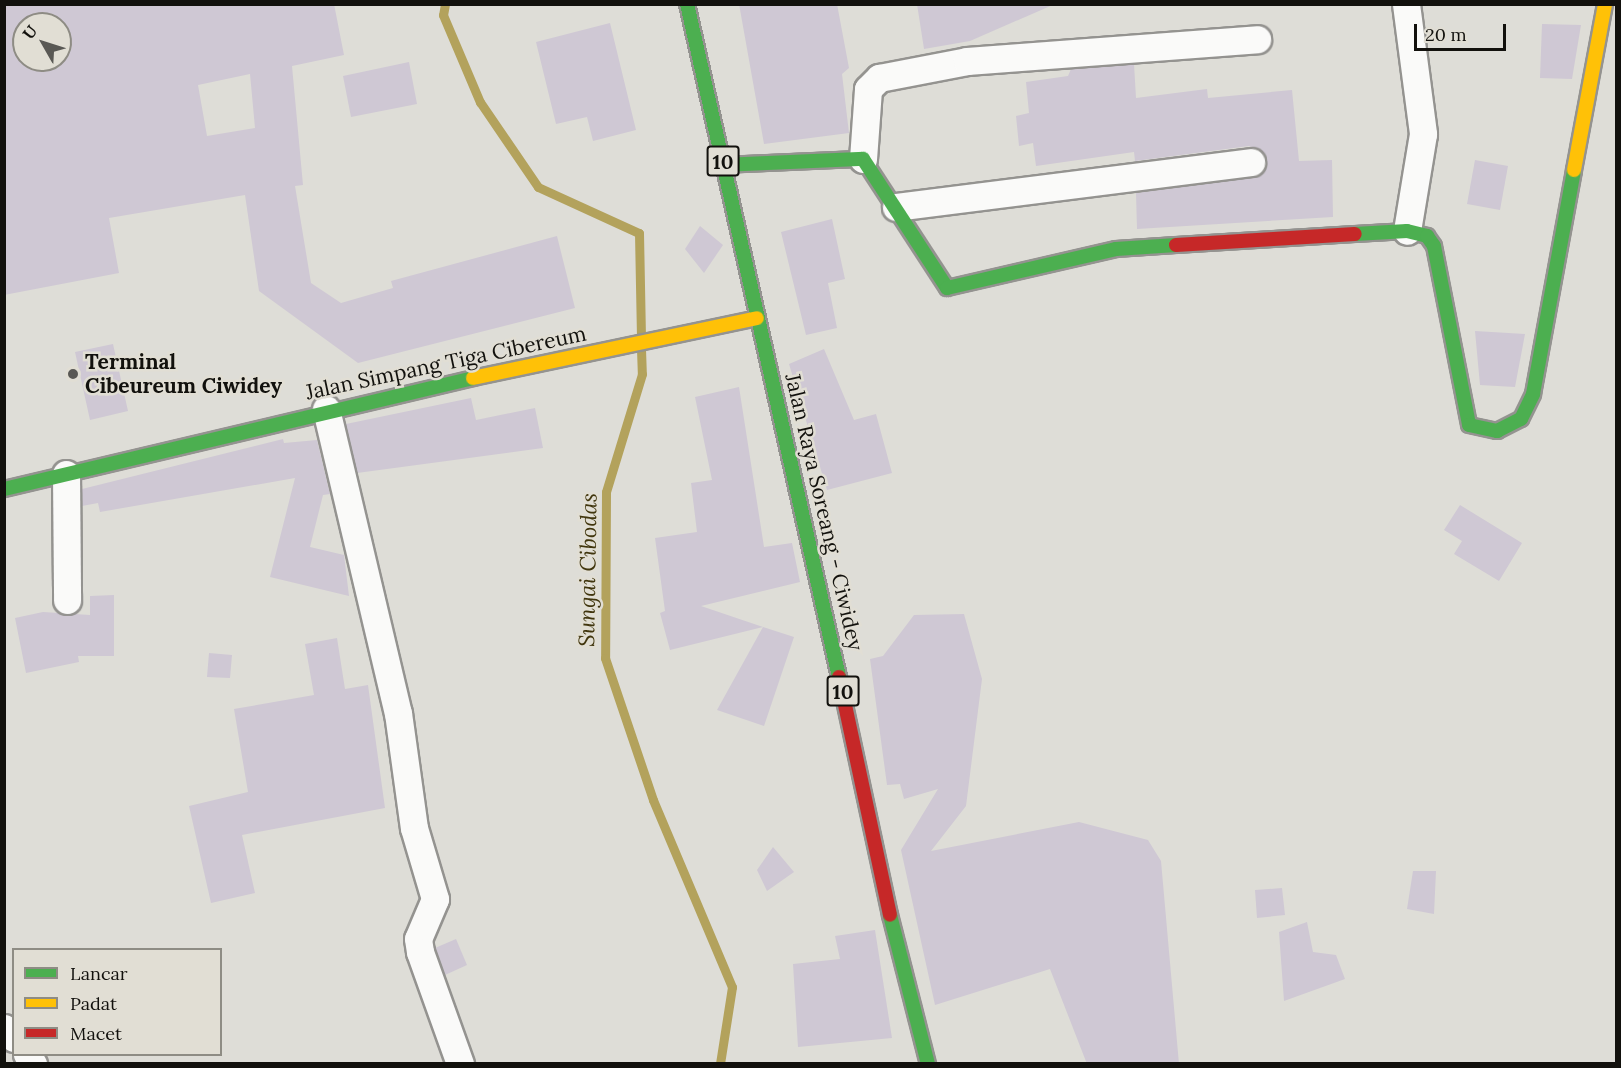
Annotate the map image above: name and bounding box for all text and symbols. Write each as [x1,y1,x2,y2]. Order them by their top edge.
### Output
north arrow [12,12,72,72]
scale bar [1417,12,1508,50]
text: U [18,21,41,43]
text: 20 m [1425,23,1467,46]
road number: 10 [706,144,740,178]
street label: Jalan Simpang Tiga Cibereum [303,321,589,405]
place label: Terminal Cibeureum Ciwidey [85,349,282,399]
marker: Terminal Cibeureum Ciwidey [66,367,80,381]
street label: Jalan Raya Soreang - Ciwidey [780,371,868,653]
water label: Sungai Cibodas [573,493,603,647]
road number: 10 [826,674,860,708]
legend [12,948,222,1056]
text: Lancar [70,962,128,985]
text: Padat [70,992,117,1015]
text: Macet [70,1022,122,1045]

